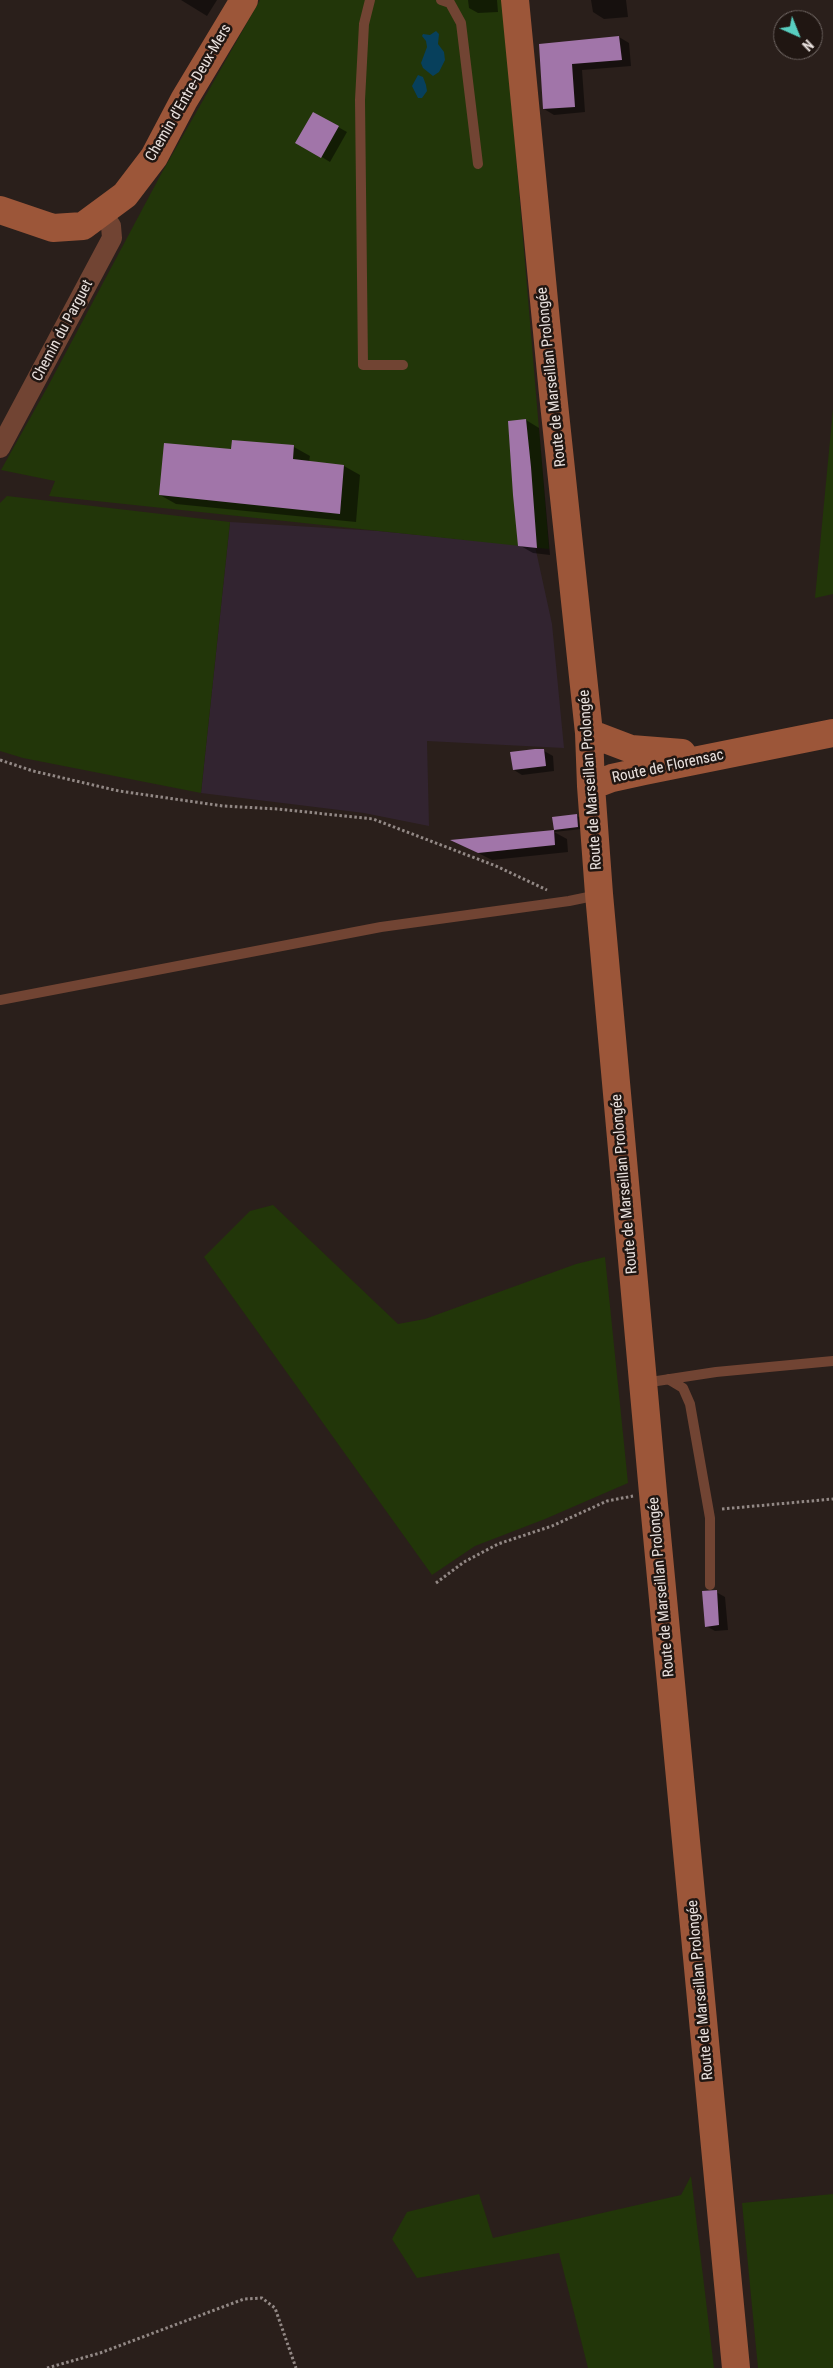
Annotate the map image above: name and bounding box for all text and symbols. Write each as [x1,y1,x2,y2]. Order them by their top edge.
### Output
north arrow [773,10,823,60]
street label: Chemin d'Entre-Deux-Mers [142,21,236,165]
text: N [799,36,816,54]
street label: Chemin du Parguet [29,277,97,385]
street label: Route de Marseillan Prolongée [534,286,570,468]
street label: Route de Marseillan Prolongée [576,689,606,871]
street label: Route de Florensac [611,746,725,788]
street label: Route de Marseillan Prolongée [608,1093,642,1275]
street label: Route de Marseillan Prolongée [645,1496,679,1678]
street label: Route de Marseillan Prolongée [684,1899,718,2081]

